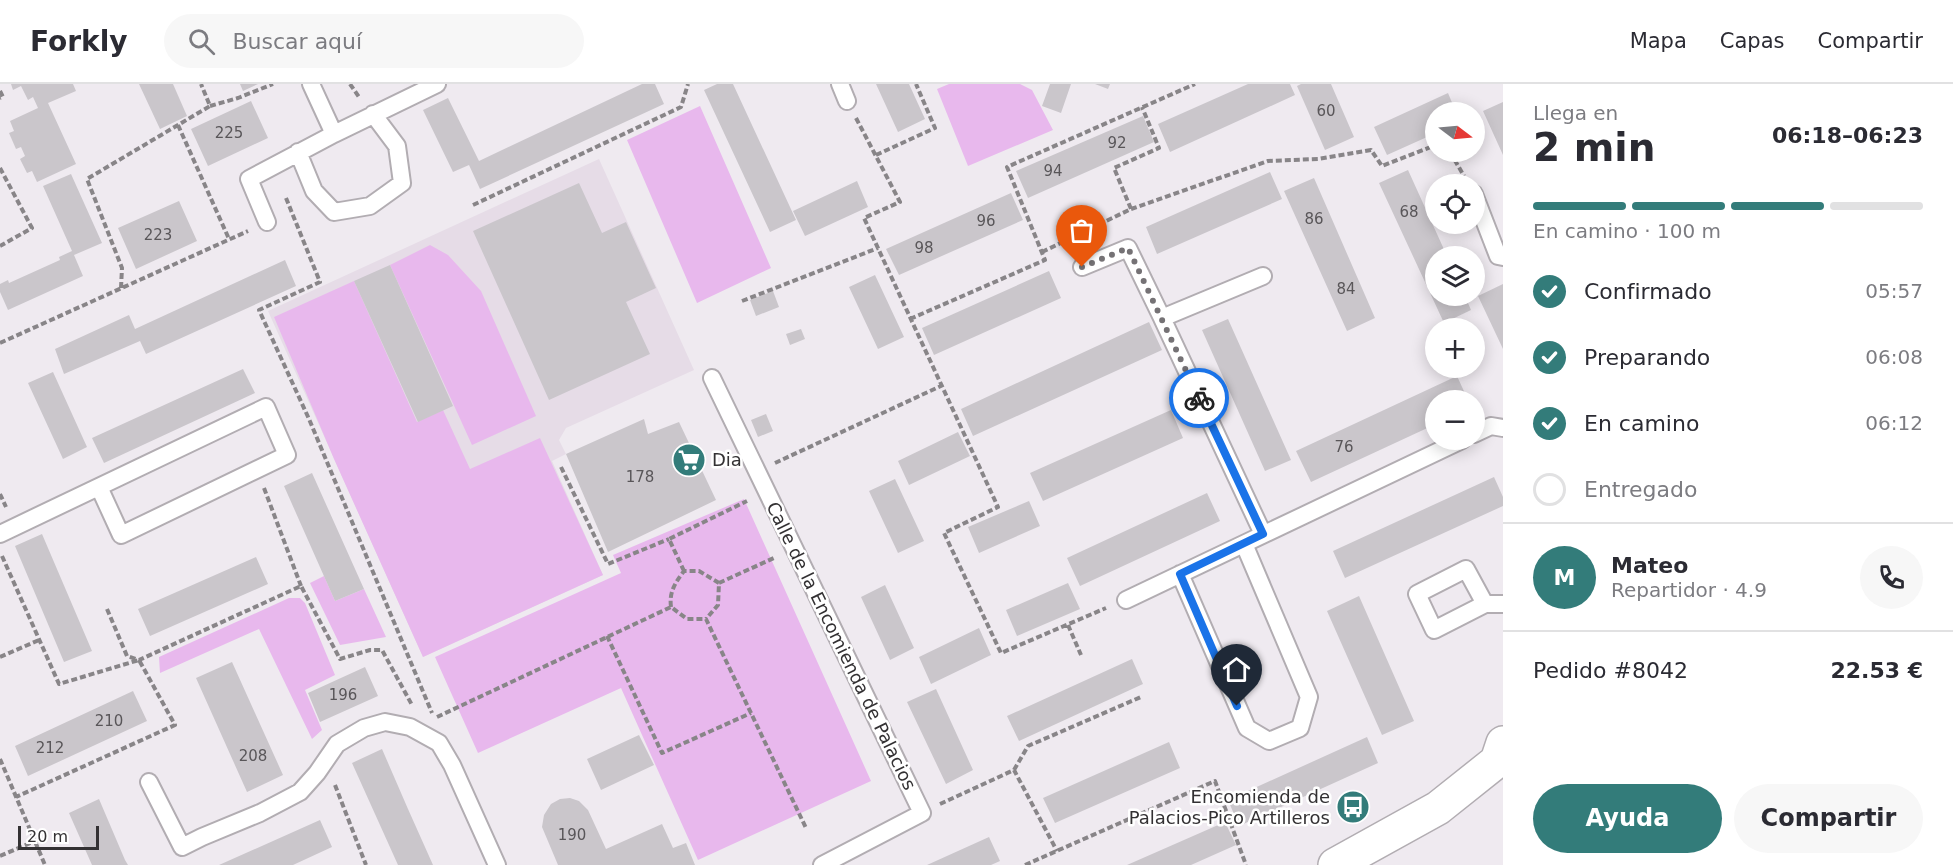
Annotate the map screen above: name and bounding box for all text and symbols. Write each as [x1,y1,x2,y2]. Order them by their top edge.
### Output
search box [164,14,584,68]
text: Forkly [30,25,128,58]
icon: search [185,25,218,58]
text: Buscar aquí [233,29,362,54]
text: Mapa [1630,29,1687,53]
text: Capas [1720,29,1784,53]
text: Compartir [1817,29,1923,53]
text: Llega en [1533,101,1618,125]
house number: 60 [1316,102,1336,120]
north arrow [1425,102,1485,162]
map controls [1425,102,1485,450]
text: 06:18–06:23 [1772,123,1923,148]
house number: 225 [215,124,243,142]
text: 2 min [1533,125,1655,170]
house number: 92 [1107,134,1127,152]
house number: 94 [1043,162,1063,180]
button: locate [1425,174,1485,234]
house number: 68 [1399,203,1419,221]
pin [1056,205,1107,267]
house number: 86 [1304,210,1324,228]
house number: 96 [976,212,996,230]
icon: bag [1065,214,1098,247]
text: En camino · 100 m [1533,219,1721,243]
house number: 223 [144,226,172,244]
house number: 98 [914,239,934,257]
button: layers [1425,246,1485,306]
icon: check [1533,275,1566,308]
text: Confirmado [1584,279,1712,304]
text: 05:57 [1865,279,1923,303]
house number: 84 [1336,280,1356,298]
button: + [1425,318,1485,378]
icon: check [1533,341,1566,374]
text: Preparando [1584,345,1710,370]
text: 06:08 [1865,345,1923,369]
courier [1169,368,1229,428]
icon: bike [1183,382,1216,415]
button: − [1425,390,1485,450]
icon: check [1533,407,1566,440]
text: En camino [1584,411,1699,436]
text: 06:12 [1865,411,1923,435]
house number: 76 [1334,438,1354,456]
supermarket icon: Dia [671,442,707,478]
place label: Dia [712,449,742,470]
house number: 178 [626,468,654,486]
text: Entregado [1584,477,1697,502]
street label: Calle de la Encomienda de Palacios [762,498,921,793]
button: phone [1860,546,1923,609]
text: Mateo [1611,553,1688,578]
text: M [1554,565,1575,590]
text: Repartidor · 4.9 [1611,578,1767,602]
pin [1211,644,1262,706]
icon: home [1220,653,1253,686]
text: Pedido #8042 [1533,658,1688,683]
text: 22.53 € [1830,658,1923,683]
house number: 196 [329,686,357,704]
house number: 210 [95,712,123,730]
house number: 212 [36,739,64,757]
house number: 208 [239,747,267,765]
button: Ayuda [1533,784,1722,853]
button: Compartir [1734,784,1923,853]
place label: Encomienda de Palacios-Pico Artilleros [1129,786,1330,828]
bus stop icon: Encomienda de Palacios-Pico Artilleros [1335,789,1371,825]
scale bar [18,823,99,850]
house number: 190 [558,826,586,844]
text: 20 m [27,827,68,846]

